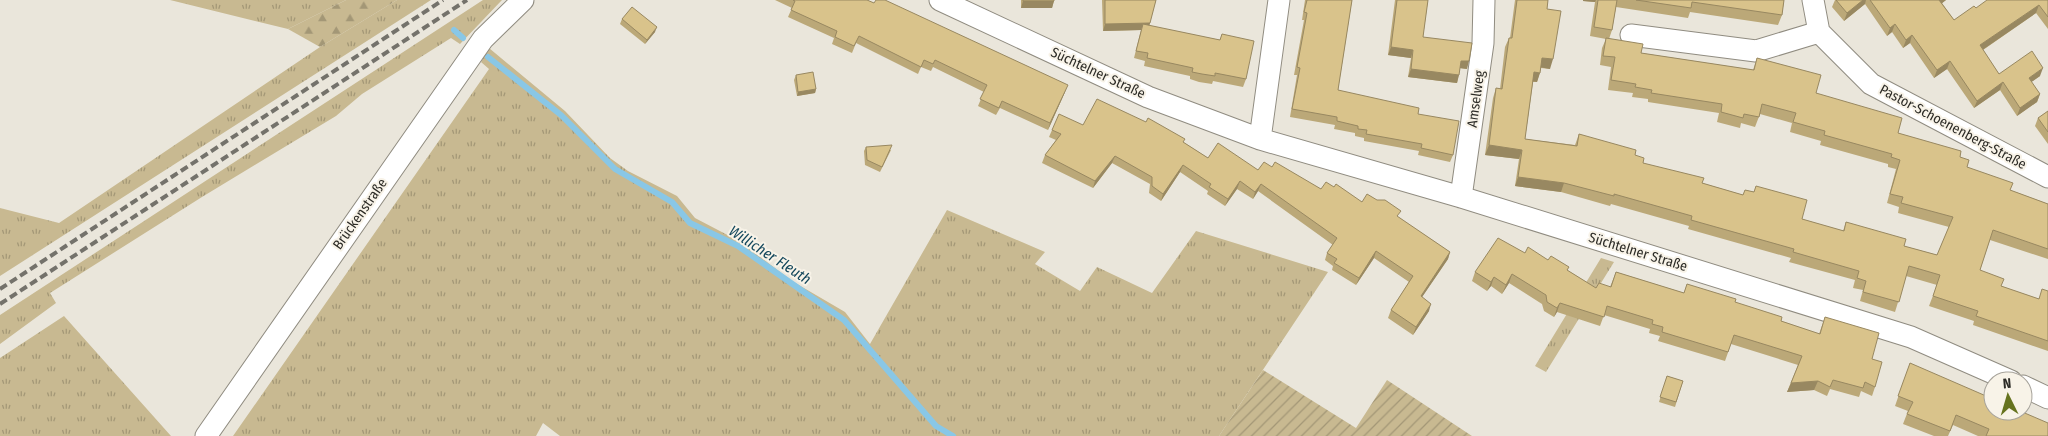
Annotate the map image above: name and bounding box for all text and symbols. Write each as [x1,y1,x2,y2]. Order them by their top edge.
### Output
street label: Süchtelner Straße [1048,44,1148,102]
street label: Amselweg [1464,69,1488,129]
street label: Pastor-Schoenenberg-Straße [1877,81,2029,173]
street label: Brückenstraße [329,175,391,253]
water label: Willicher Fleuth [726,222,814,288]
street label: Süchtelner Straße [1587,229,1689,275]
north arrow [1983,371,2033,421]
text: N [2002,375,2012,392]

